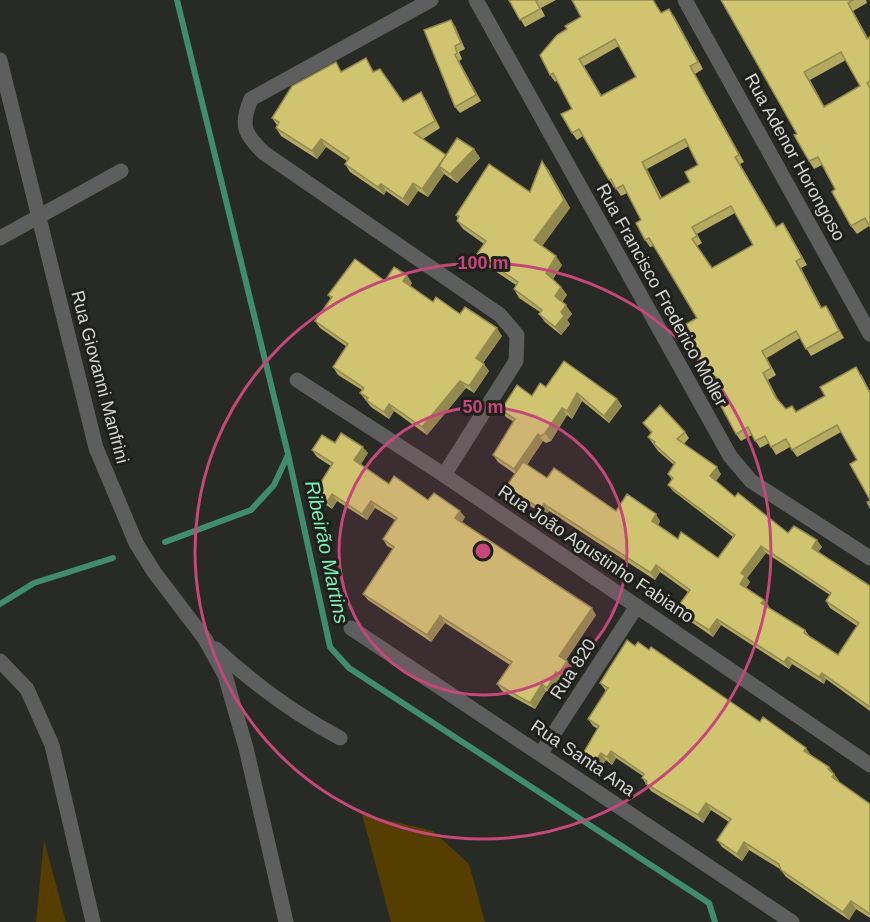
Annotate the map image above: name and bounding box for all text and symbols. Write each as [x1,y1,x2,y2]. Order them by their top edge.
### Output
street label: Rua Adenor Horongoso [741,70,849,244]
street label: Rua Francisco Frederico Moller [592,180,732,410]
text: 100 m [457,253,509,273]
street label: Rua Giovanni Manfrini [67,288,133,466]
text: 50 m [462,397,504,417]
water label: Ribeirão Martins [301,478,353,626]
street label: Rua João Agustinho Fabiano [495,481,697,627]
centre of rings [473,541,493,561]
street label: Rua 820 [546,635,600,703]
street label: Rua Santa Ana [527,716,640,801]

